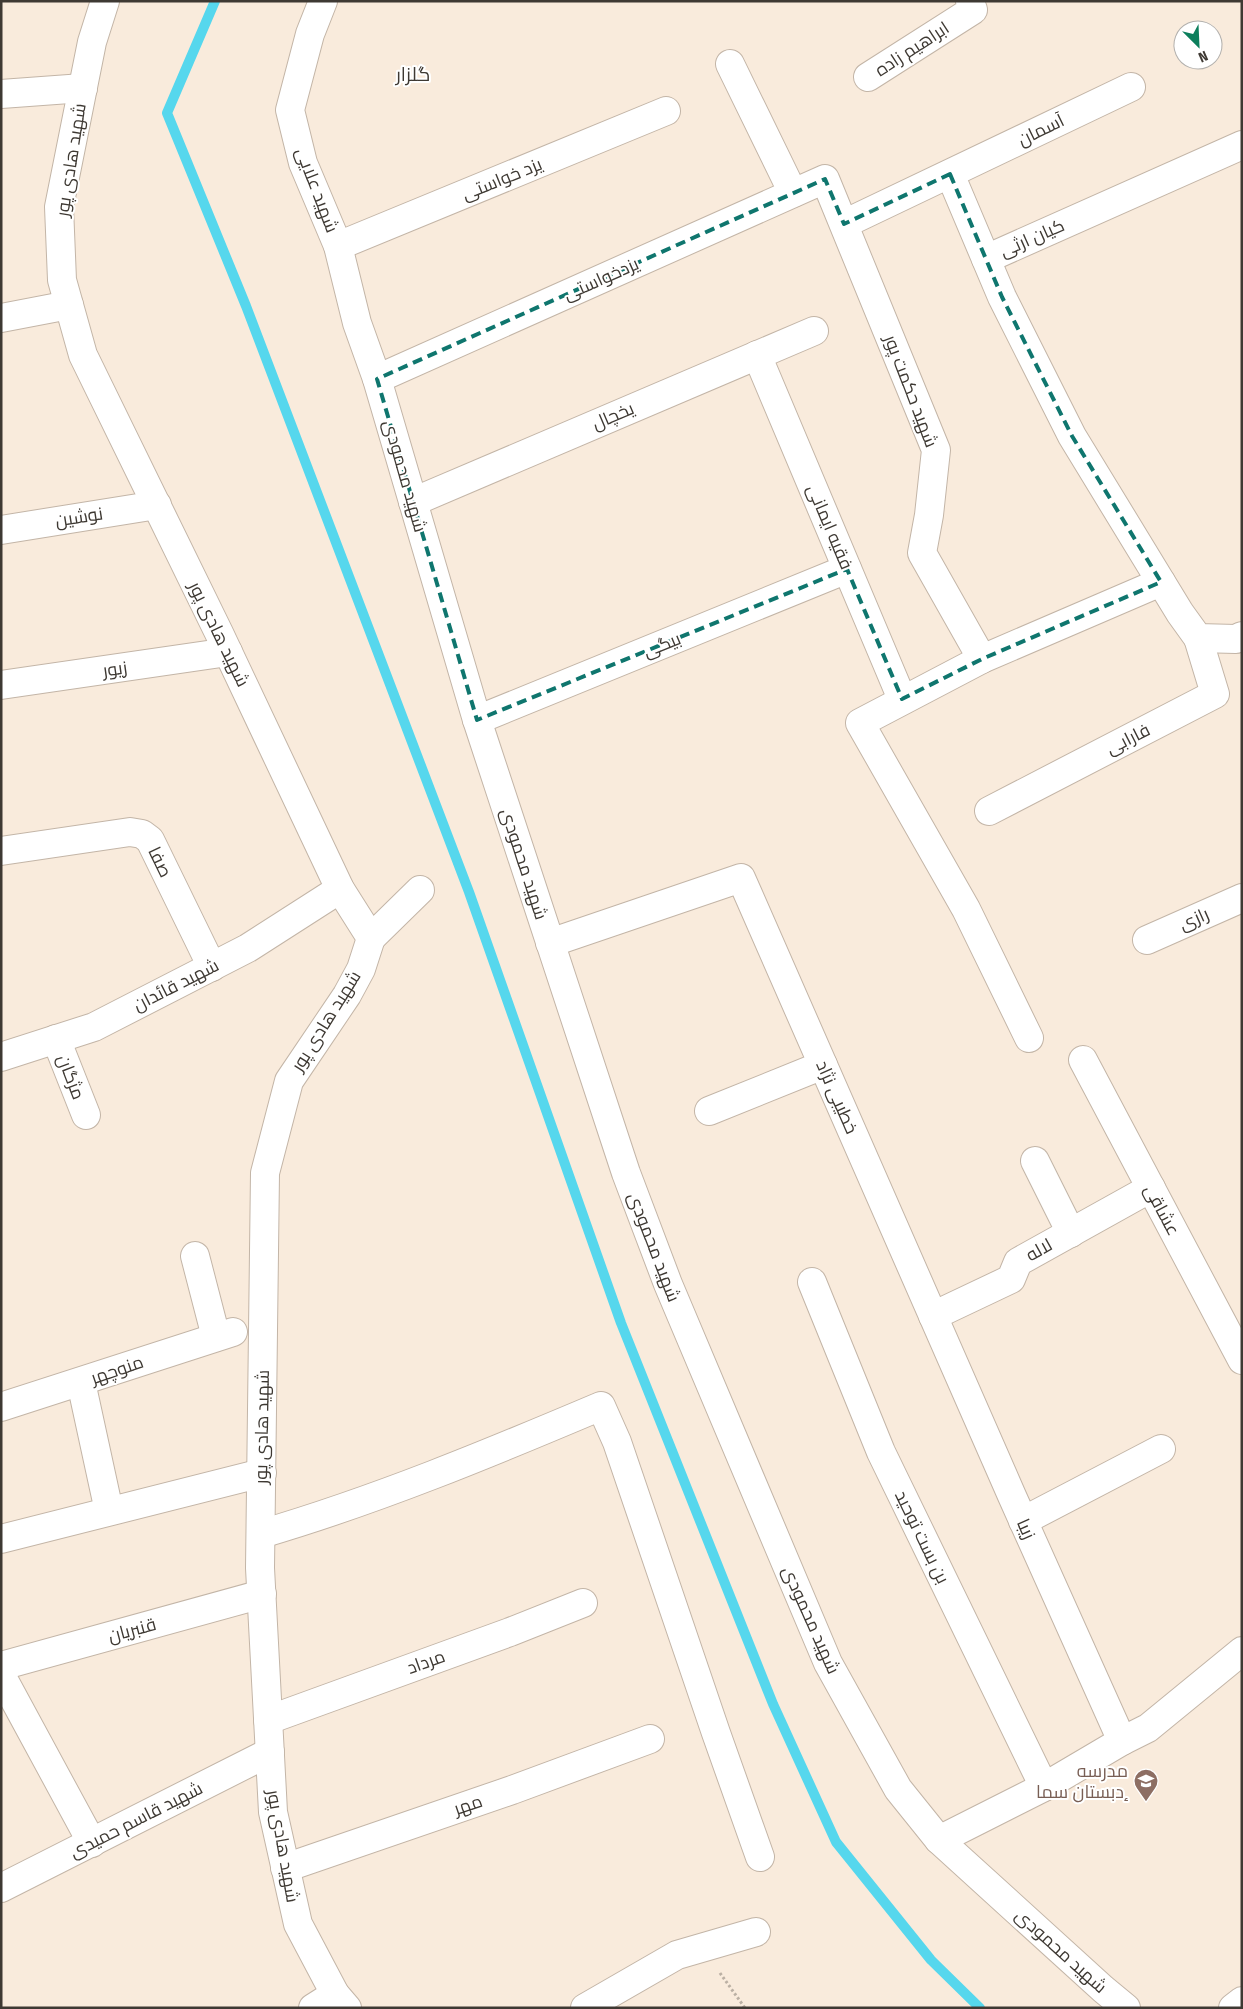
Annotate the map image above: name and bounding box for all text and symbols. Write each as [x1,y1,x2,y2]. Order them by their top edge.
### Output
street label: ابراهیم زاده [871,17,954,82]
north arrow [1173,20,1223,70]
text: N [1196,47,1210,66]
district label: گلزار [395,63,430,86]
street label: شهید هادی پور [51,102,92,219]
street label: آسمان [1014,109,1068,151]
street label: شهید علایی [291,144,343,236]
street label: یزد خواستی [459,153,545,205]
street label: کیان ارثی [996,214,1068,262]
street label: یزدخواستی [560,253,642,305]
street label: شهید حکمت پور [878,331,943,451]
street label: یخچال [589,397,638,436]
street label: شهید محمودی [378,417,432,535]
street label: فقیه ایمانی [802,481,858,573]
street label: نوشین [54,502,104,532]
street label: شهید هادی پور [183,577,254,691]
street label: بیگی [640,628,684,662]
street label: زیور [100,656,129,682]
street label: فارابی [1102,719,1154,759]
street label: شهید محمودی [496,806,552,922]
street label: صفا [143,843,177,881]
street label: رازی [1176,903,1212,935]
street label: شهید قائدان [129,954,223,1016]
street label: شهید هادی پور [286,967,367,1077]
street label: مژگان [52,1051,90,1103]
street label: خطیبی نژاد [811,1057,863,1137]
street label: عشاقی [1139,1181,1185,1239]
street label: شهید محمودی [623,1189,685,1305]
street label: لاله [1022,1234,1056,1266]
street label: منوچهر [87,1351,147,1391]
street label: شهید هادی پور [250,1370,275,1485]
street label: بن بست توحید [890,1487,954,1587]
street label: زیبا [1012,1515,1040,1543]
street label: شهید محمودی [777,1563,845,1677]
street label: قنبریان [105,1613,159,1647]
street label: مرداد [404,1645,448,1679]
place label: مدرسه دبستان سما ٕ [1036,1760,1128,1803]
school or university icon: مدرسه دبستان سما ٕ [1133,1768,1159,1802]
street label: شهید قاسم حمیدی [66,1777,207,1864]
street label: شهید هادی پور [261,1787,304,1904]
street label: مهر [450,1790,485,1820]
street label: شهید محمودی [1011,1904,1111,1998]

